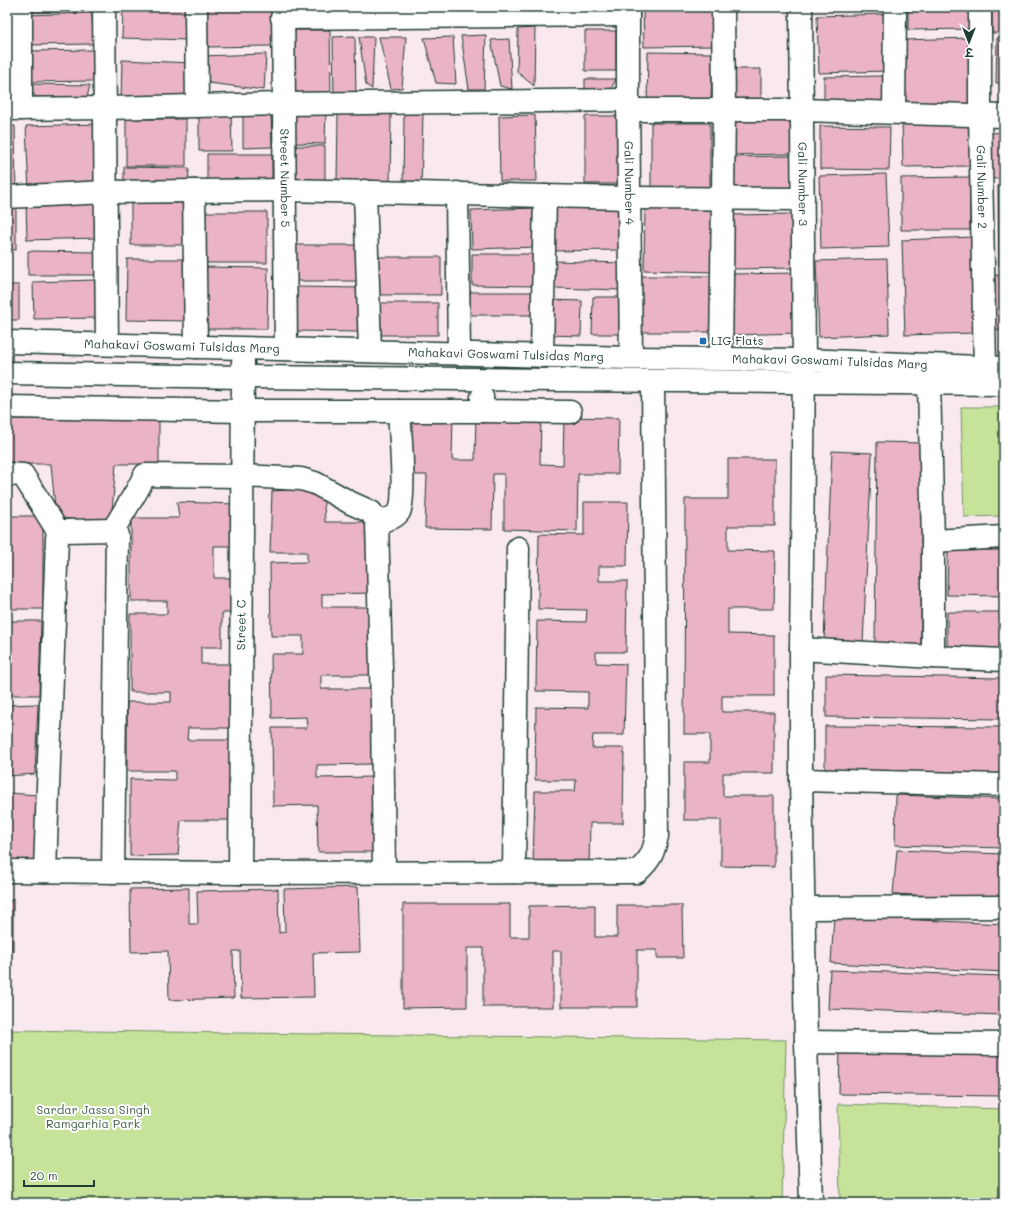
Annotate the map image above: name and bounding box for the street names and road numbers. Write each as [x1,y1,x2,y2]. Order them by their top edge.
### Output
street label: Street Number 5 [277,128,294,228]
street label: Gali Number 4 [621,141,638,225]
street label: Gali Number 3 [795,142,812,226]
street label: Gali Number 2 [974,145,991,229]
street label: Mahakavi Goswami Tulsidas Marg [84,335,280,356]
street label: Mahakavi Goswami Tulsidas Marg [408,343,604,364]
street label: Mahakavi Goswami Tulsidas Marg [732,350,928,372]
street label: Street C [232,599,249,650]

